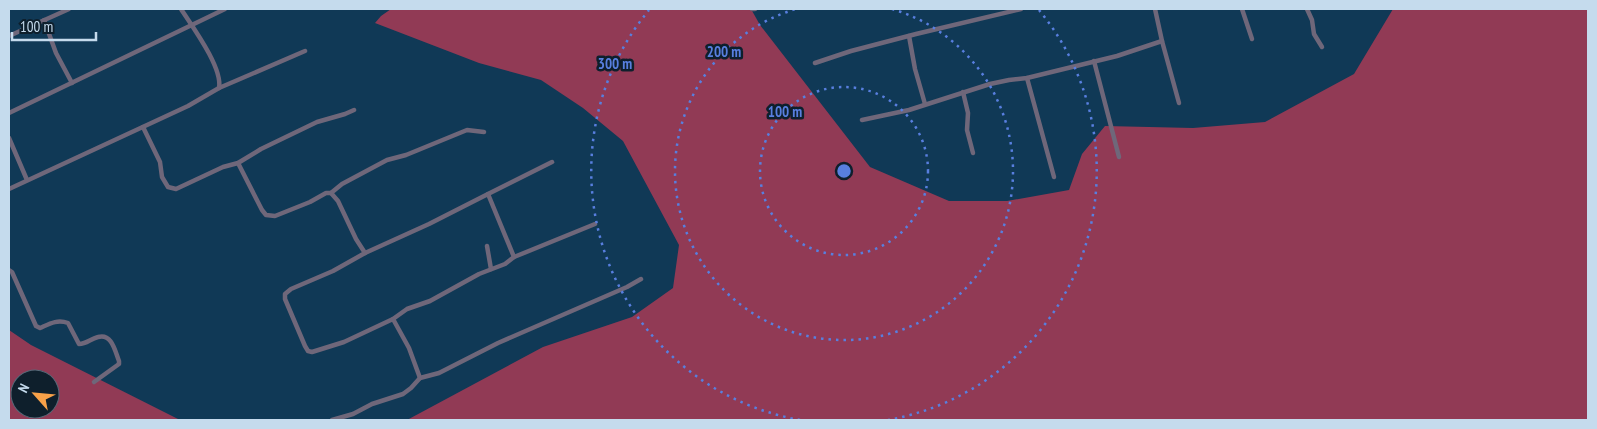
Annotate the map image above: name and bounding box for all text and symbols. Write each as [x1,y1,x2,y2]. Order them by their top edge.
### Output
scale bar [12,10,96,42]
text: 100 m [20,17,53,36]
text: 200 m [707,42,741,61]
text: 300 m [598,54,632,73]
text: 100 m [768,102,802,121]
centre of rings [835,162,853,180]
north arrow [10,369,60,419]
text: N [14,381,33,396]

